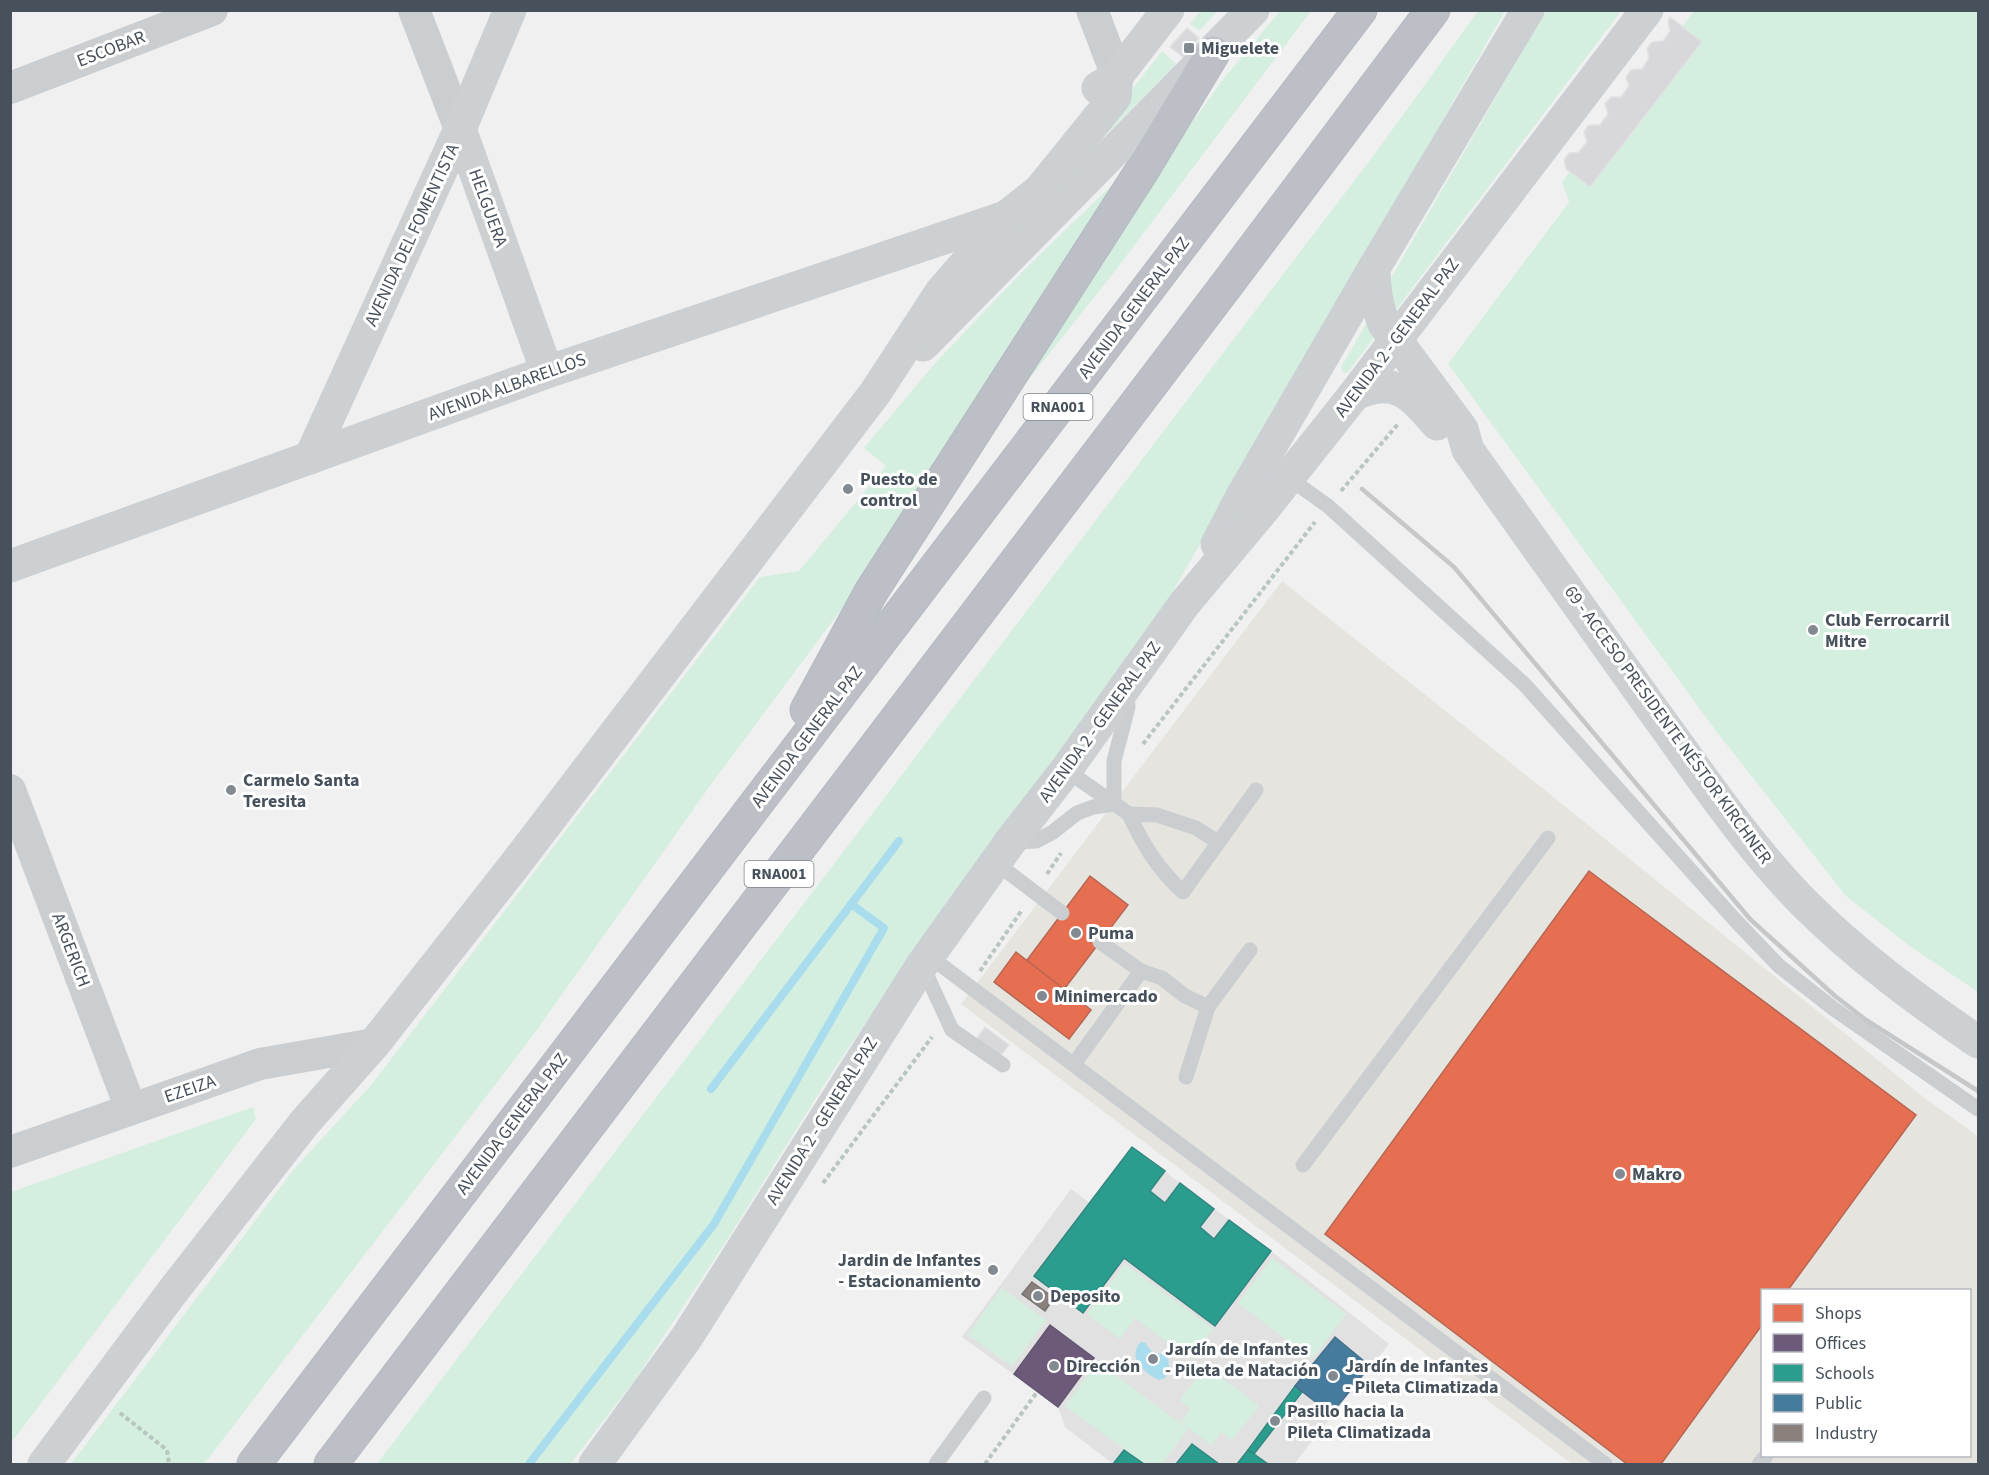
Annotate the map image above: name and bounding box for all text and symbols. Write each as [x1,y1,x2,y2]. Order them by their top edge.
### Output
street label: ESCOBAR [73,25,149,73]
place label: Miguelete [1201,36,1279,61]
marker: Miguelete [1182,41,1196,55]
street label: AVENIDA DEL FOMENTISTA [359,139,465,330]
street label: HELGUERA [462,165,514,251]
street label: AVENIDA GENERAL PAZ [1072,232,1196,384]
street label: AVENIDA 2 - GENERAL PAZ [1329,253,1465,423]
street label: AVENIDA ALBARELLOS [425,347,589,427]
road number: RNA001 [1024,394,1092,420]
place label: Puesto de control [860,467,938,513]
marker: Puesto de control [841,482,855,496]
street label: 69 - ACCESO PRESIDENTE NÉSTOR KIRCHNER [1558,581,1778,869]
place label: Club Ferrocarril Mitre [1825,608,1950,654]
marker: Club Ferrocarril Mitre [1806,623,1820,637]
street label: AVENIDA 2 - GENERAL PAZ [1033,636,1167,808]
street label: AVENIDA GENERAL PAZ [745,661,869,813]
place label: Carmelo Santa Teresita [243,768,359,814]
marker: Carmelo Santa Teresita [224,783,238,797]
road number: RNA001 [744,861,814,887]
street label: ARGERICH [45,909,97,991]
place label: Puma [1088,921,1134,946]
marker: Puma [1069,926,1083,940]
place label: Minimercado [1054,984,1158,1009]
marker: Minimercado [1035,989,1049,1003]
street label: AVENIDA 2 - GENERAL PAZ [760,1032,884,1210]
street label: AVENIDA GENERAL PAZ [450,1048,574,1200]
street label: EZEIZA [161,1069,219,1109]
place label: Makro [1632,1162,1682,1187]
marker: Makro [1613,1167,1627,1181]
place label: Jardin de Infantes - Estacionamiento [838,1248,981,1294]
marker: Jardin de Infantes - Estacionamiento [986,1263,1000,1277]
place label: Deposito [1050,1284,1120,1309]
marker: Deposito [1031,1289,1045,1303]
legend [1761,1289,1971,1457]
text: Shops [1815,1301,1862,1326]
text: Offices [1815,1331,1866,1356]
place label: Jardín de Infantes - Pileta de Natación [1165,1337,1318,1383]
marker: Jardín de Infantes - Pileta de Natación [1146,1352,1160,1366]
place label: Dirección [1066,1354,1140,1379]
place label: Jardín de Infantes - Pileta Climatizada [1345,1354,1499,1400]
marker: Dirección [1047,1359,1061,1373]
text: Schools [1815,1361,1874,1386]
marker: Jardín de Infantes - Pileta Climatizada [1326,1369,1340,1383]
text: Public [1815,1391,1862,1416]
place label: Pasillo hacia la Pileta Climatizada [1287,1399,1431,1445]
marker: Pasillo hacia la Pileta Climatizada [1268,1414,1282,1428]
text: Industry [1815,1421,1878,1446]

